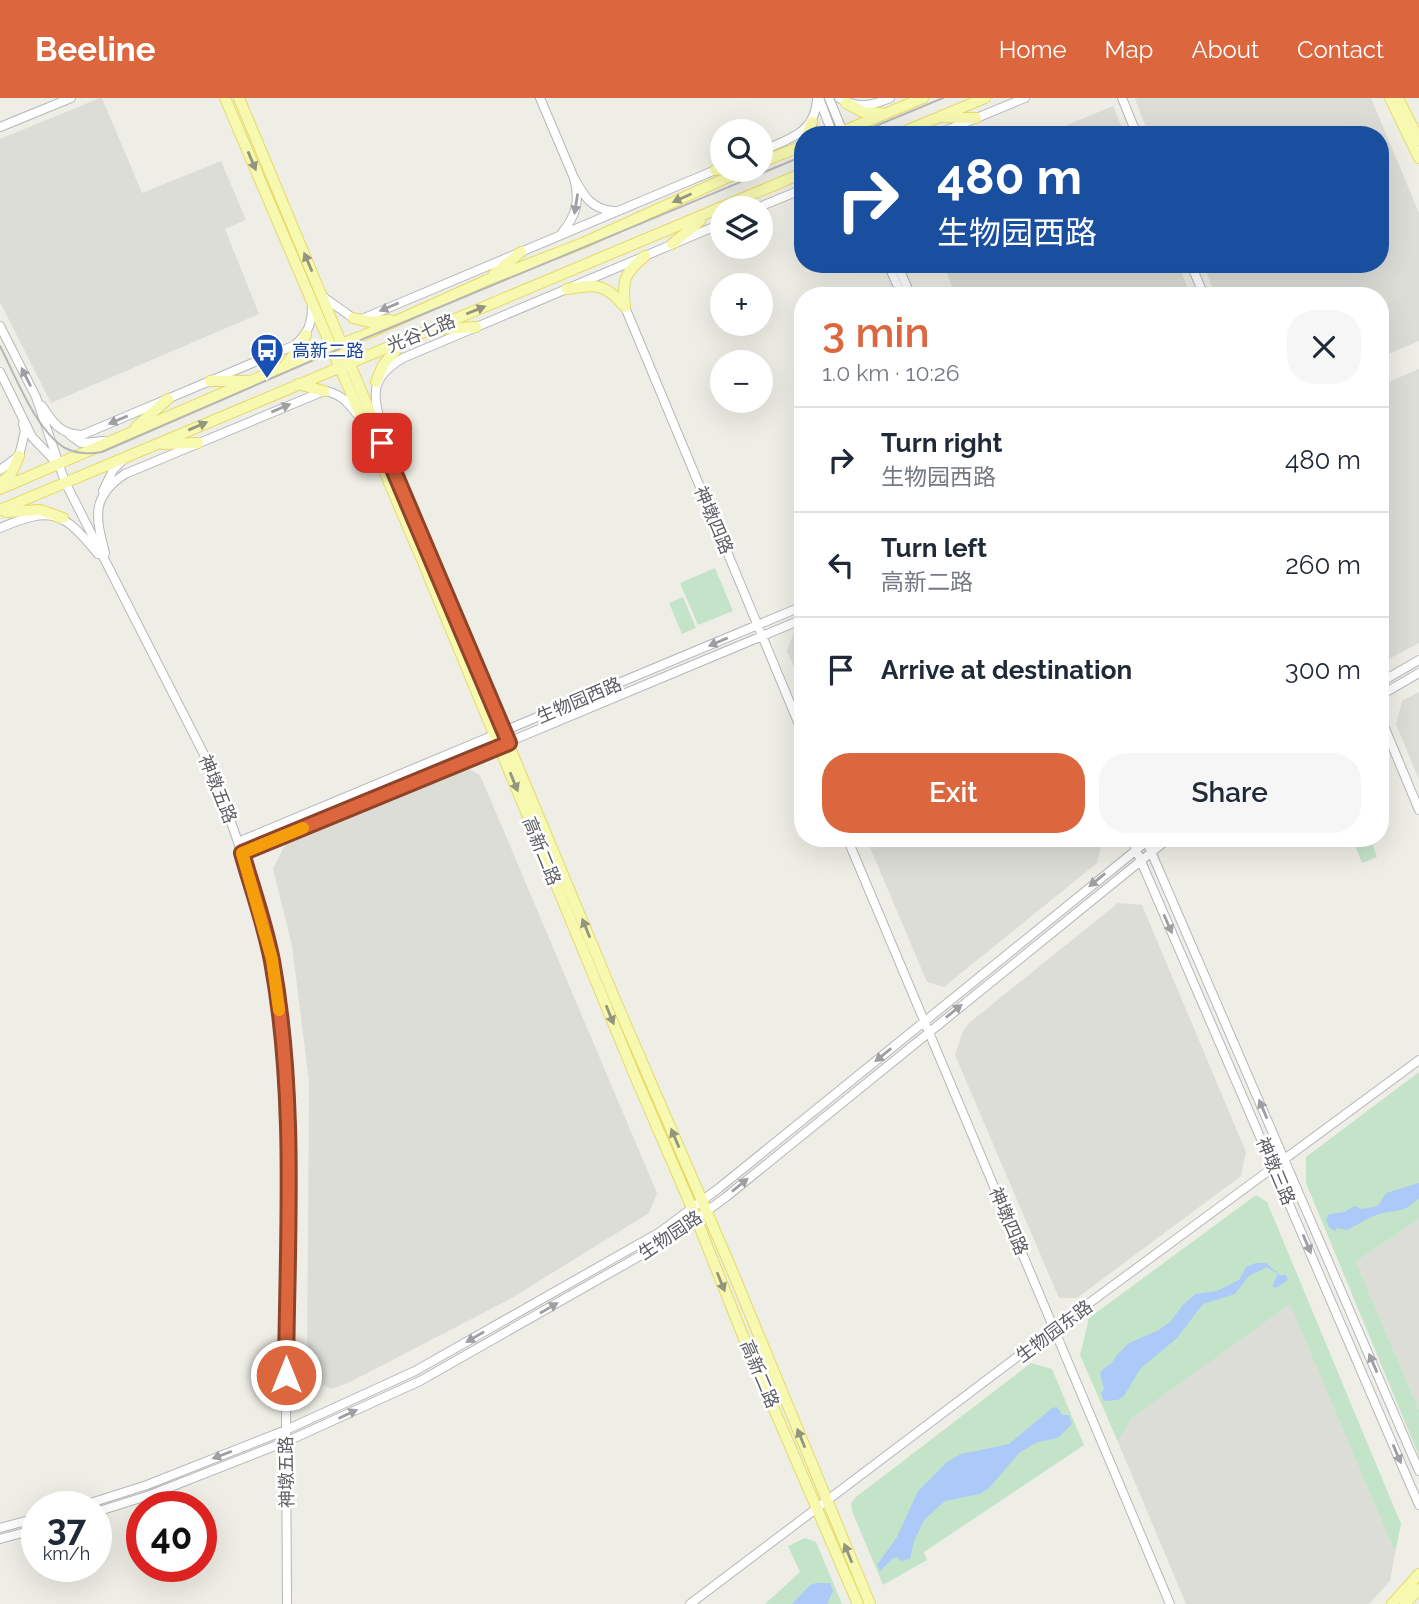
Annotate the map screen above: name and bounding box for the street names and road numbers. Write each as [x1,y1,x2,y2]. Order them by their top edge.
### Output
street label: 光谷七路 [384,310,458,356]
street label: 神墩四路 [690,483,738,557]
street label: 生物园西路 [533,673,625,727]
street label: 神墩五路 [195,752,241,826]
street label: 高新二路 [519,814,565,888]
street label: 神墩三路 [1252,1134,1300,1208]
street label: 神墩四路 [985,1184,1033,1258]
street label: 生物园路 [634,1206,706,1264]
street label: 生物园东路 [1012,1296,1096,1366]
street label: 高新二路 [736,1337,784,1411]
street label: 神墩五路 [275,1436,297,1508]

